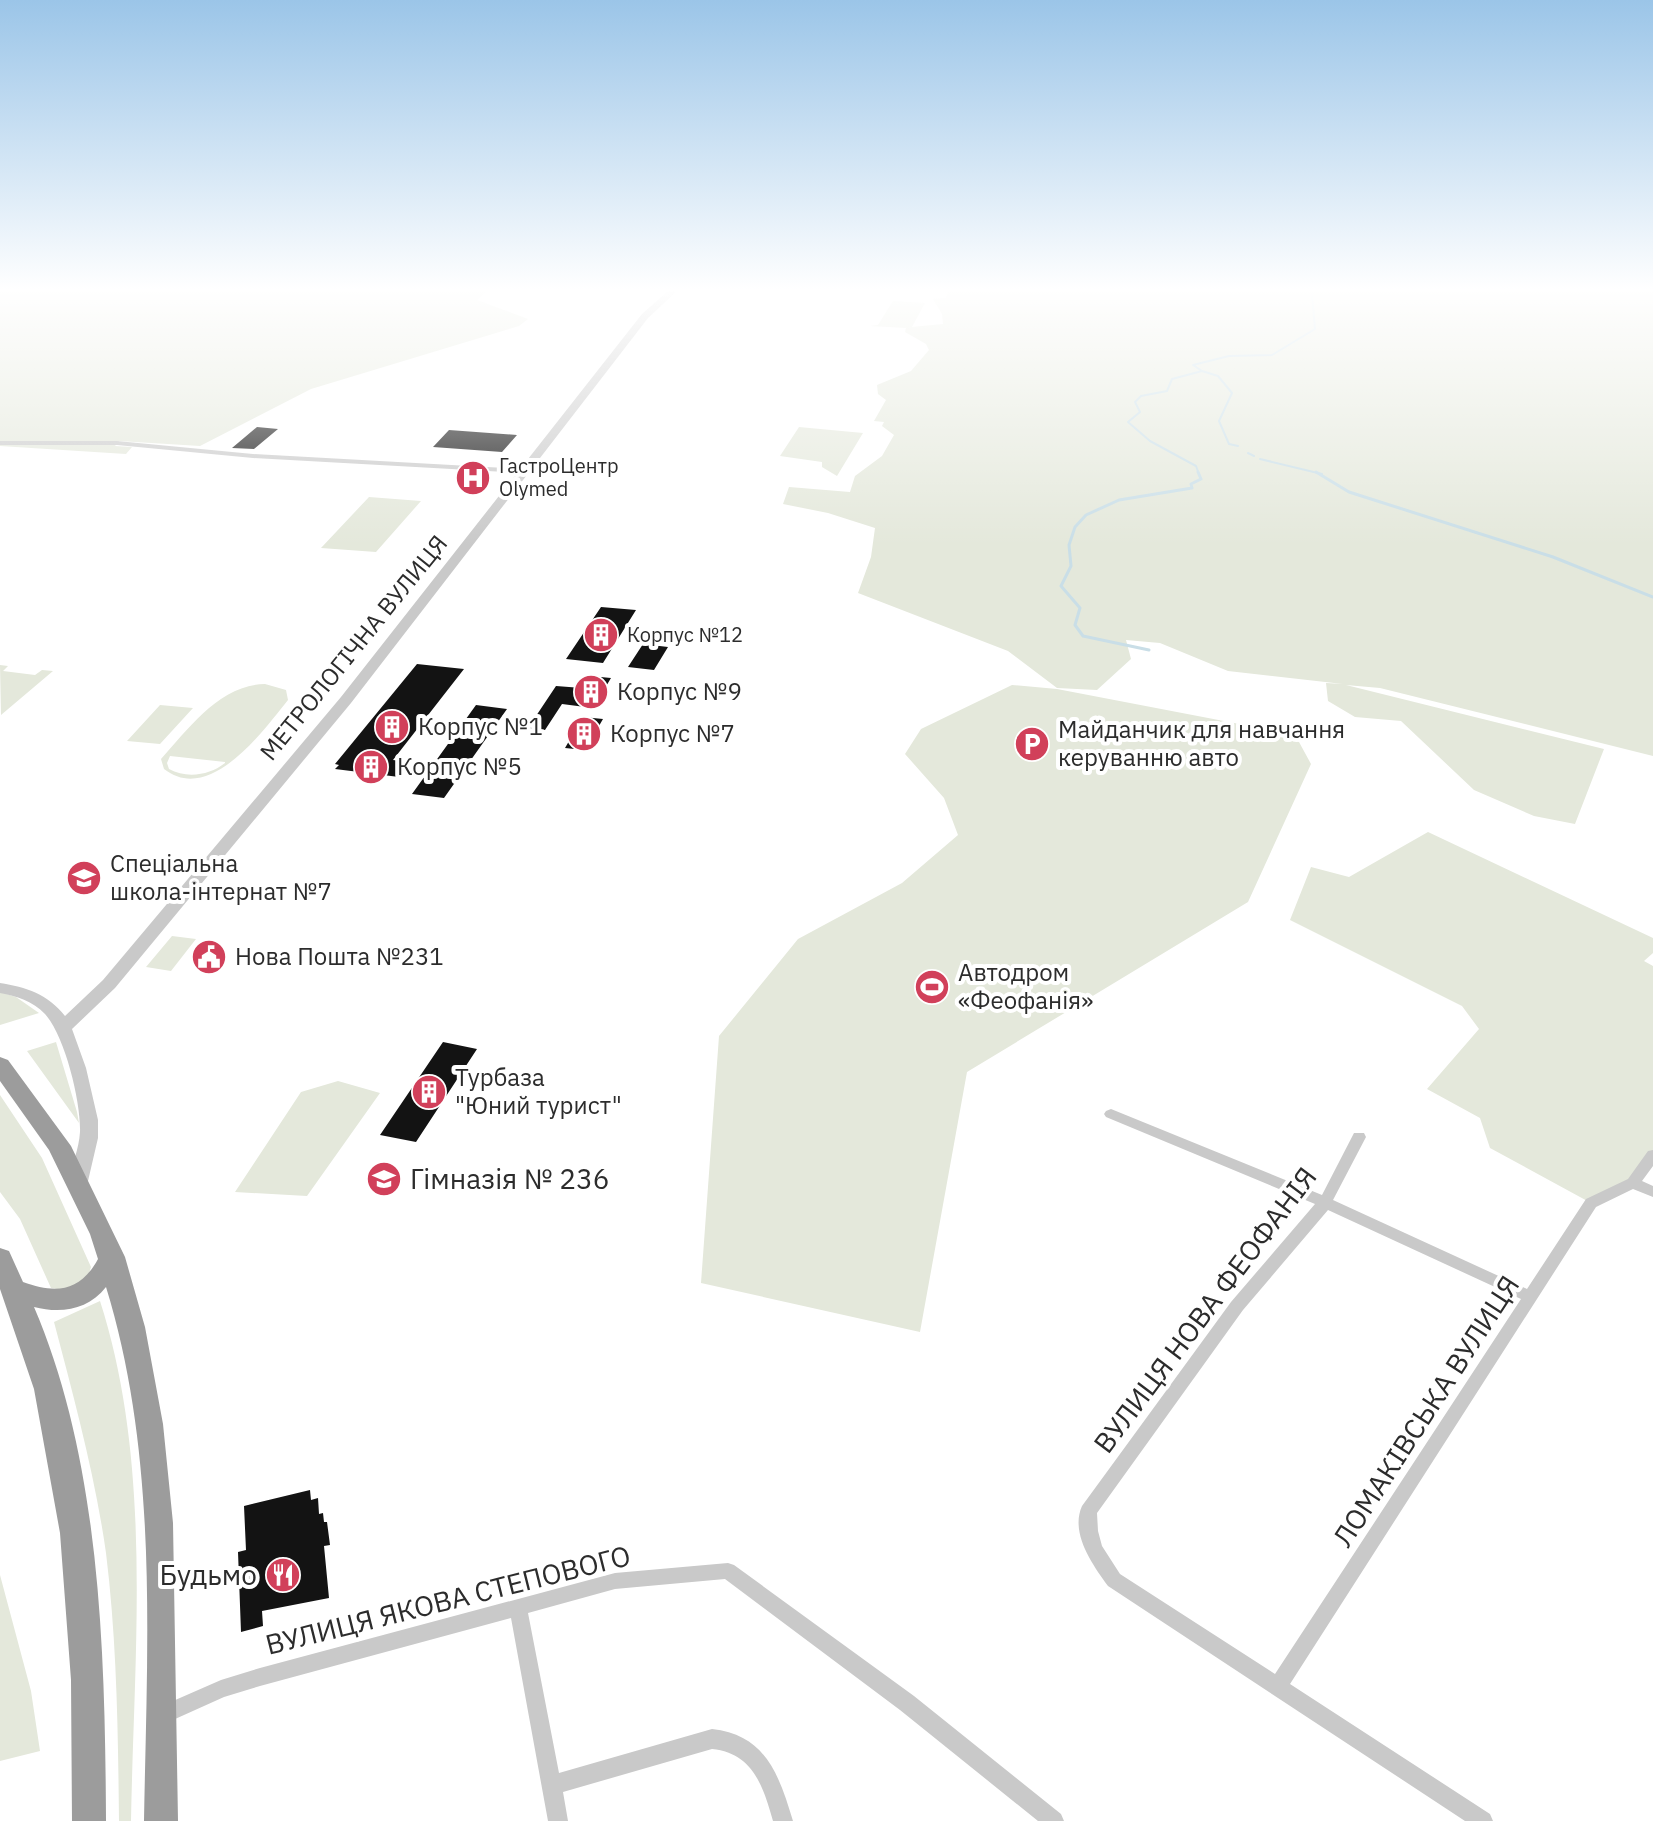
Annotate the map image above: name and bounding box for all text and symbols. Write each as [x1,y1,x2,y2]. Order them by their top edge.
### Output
place label: ГастроЦентр Olymed [499,452,619,502]
hospital icon: ГастроЦентр Olymed [454,459,492,497]
street label: МЕТРОЛОГІЧНА ВУЛИЦЯ [252,528,454,767]
building icon: Корпус №12 [582,616,620,654]
place label: Корпус №12 [627,621,743,648]
building icon: Корпус №9 [572,673,610,711]
place label: Корпус №9 [617,675,742,707]
building icon: Корпус №1 [373,708,411,746]
place label: Корпус №1 [418,710,543,742]
place label: Майданчик для навчання керуванню авто [1058,713,1345,773]
building icon: Корпус №7 [565,715,603,753]
place label: Корпус №7 [610,717,735,749]
parking icon: Майданчик для навчання керуванню авто [1013,725,1051,763]
building icon: Корпус №5 [352,748,390,786]
place label: Корпус №5 [397,750,522,782]
place label: Спеціальна школа-інтернат №7 [110,847,332,907]
school or university icon: Спеціальна школа-інтернат №7 [65,859,103,897]
public building icon: Нова Пошта №231 [190,938,228,976]
place label: Нова Пошта №231 [235,940,444,972]
place label: Автодром «Феофанія» [958,956,1093,1016]
sports icon: Автодром «Феофанія» [913,968,951,1006]
place label: Турбаза "Юний турист" [455,1061,622,1121]
building icon: Турбаза "Юний турист" [410,1073,448,1111]
street label: ВУЛИЦЯ НОВА ФЕОФАНІЯ [1085,1159,1324,1460]
school or university icon: Гімназія № 236 [365,1160,403,1198]
place label: Гімназія № 236 [410,1160,610,1197]
street label: ЛОМАКІВСЬКА ВУЛИЦЯ [1324,1268,1527,1553]
street label: ВУЛИЦЯ ЯКОВА СТЕПОВОГО [262,1536,634,1663]
place label: Будьмо [160,1556,257,1593]
restaurant icon: Будьмо [264,1556,302,1594]

